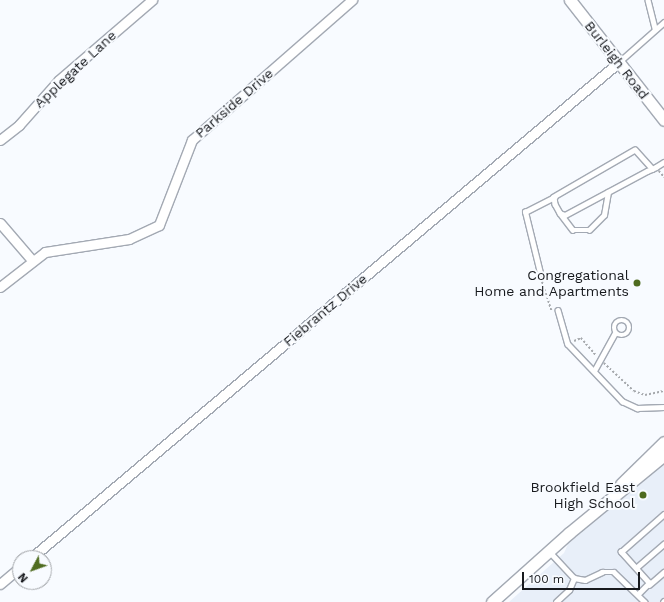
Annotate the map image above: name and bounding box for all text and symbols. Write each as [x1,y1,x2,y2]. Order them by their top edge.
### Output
street label: Burleigh Road [581,18,653,102]
street label: Applegate Lane [31,27,119,111]
street label: Parkside Drive [192,65,276,141]
place label: Congregational Home and Apartments [474,267,629,300]
street label: Fiebrantz Drive [280,270,370,350]
marker: Congregational Home and Apartments [632,278,642,288]
place label: Brookfield East High School [530,479,635,512]
marker: Brookfield East High School [638,490,648,500]
north arrow [12,550,52,590]
scale bar [524,564,642,590]
text: N [16,570,31,585]
text: 100 m [529,572,564,586]

